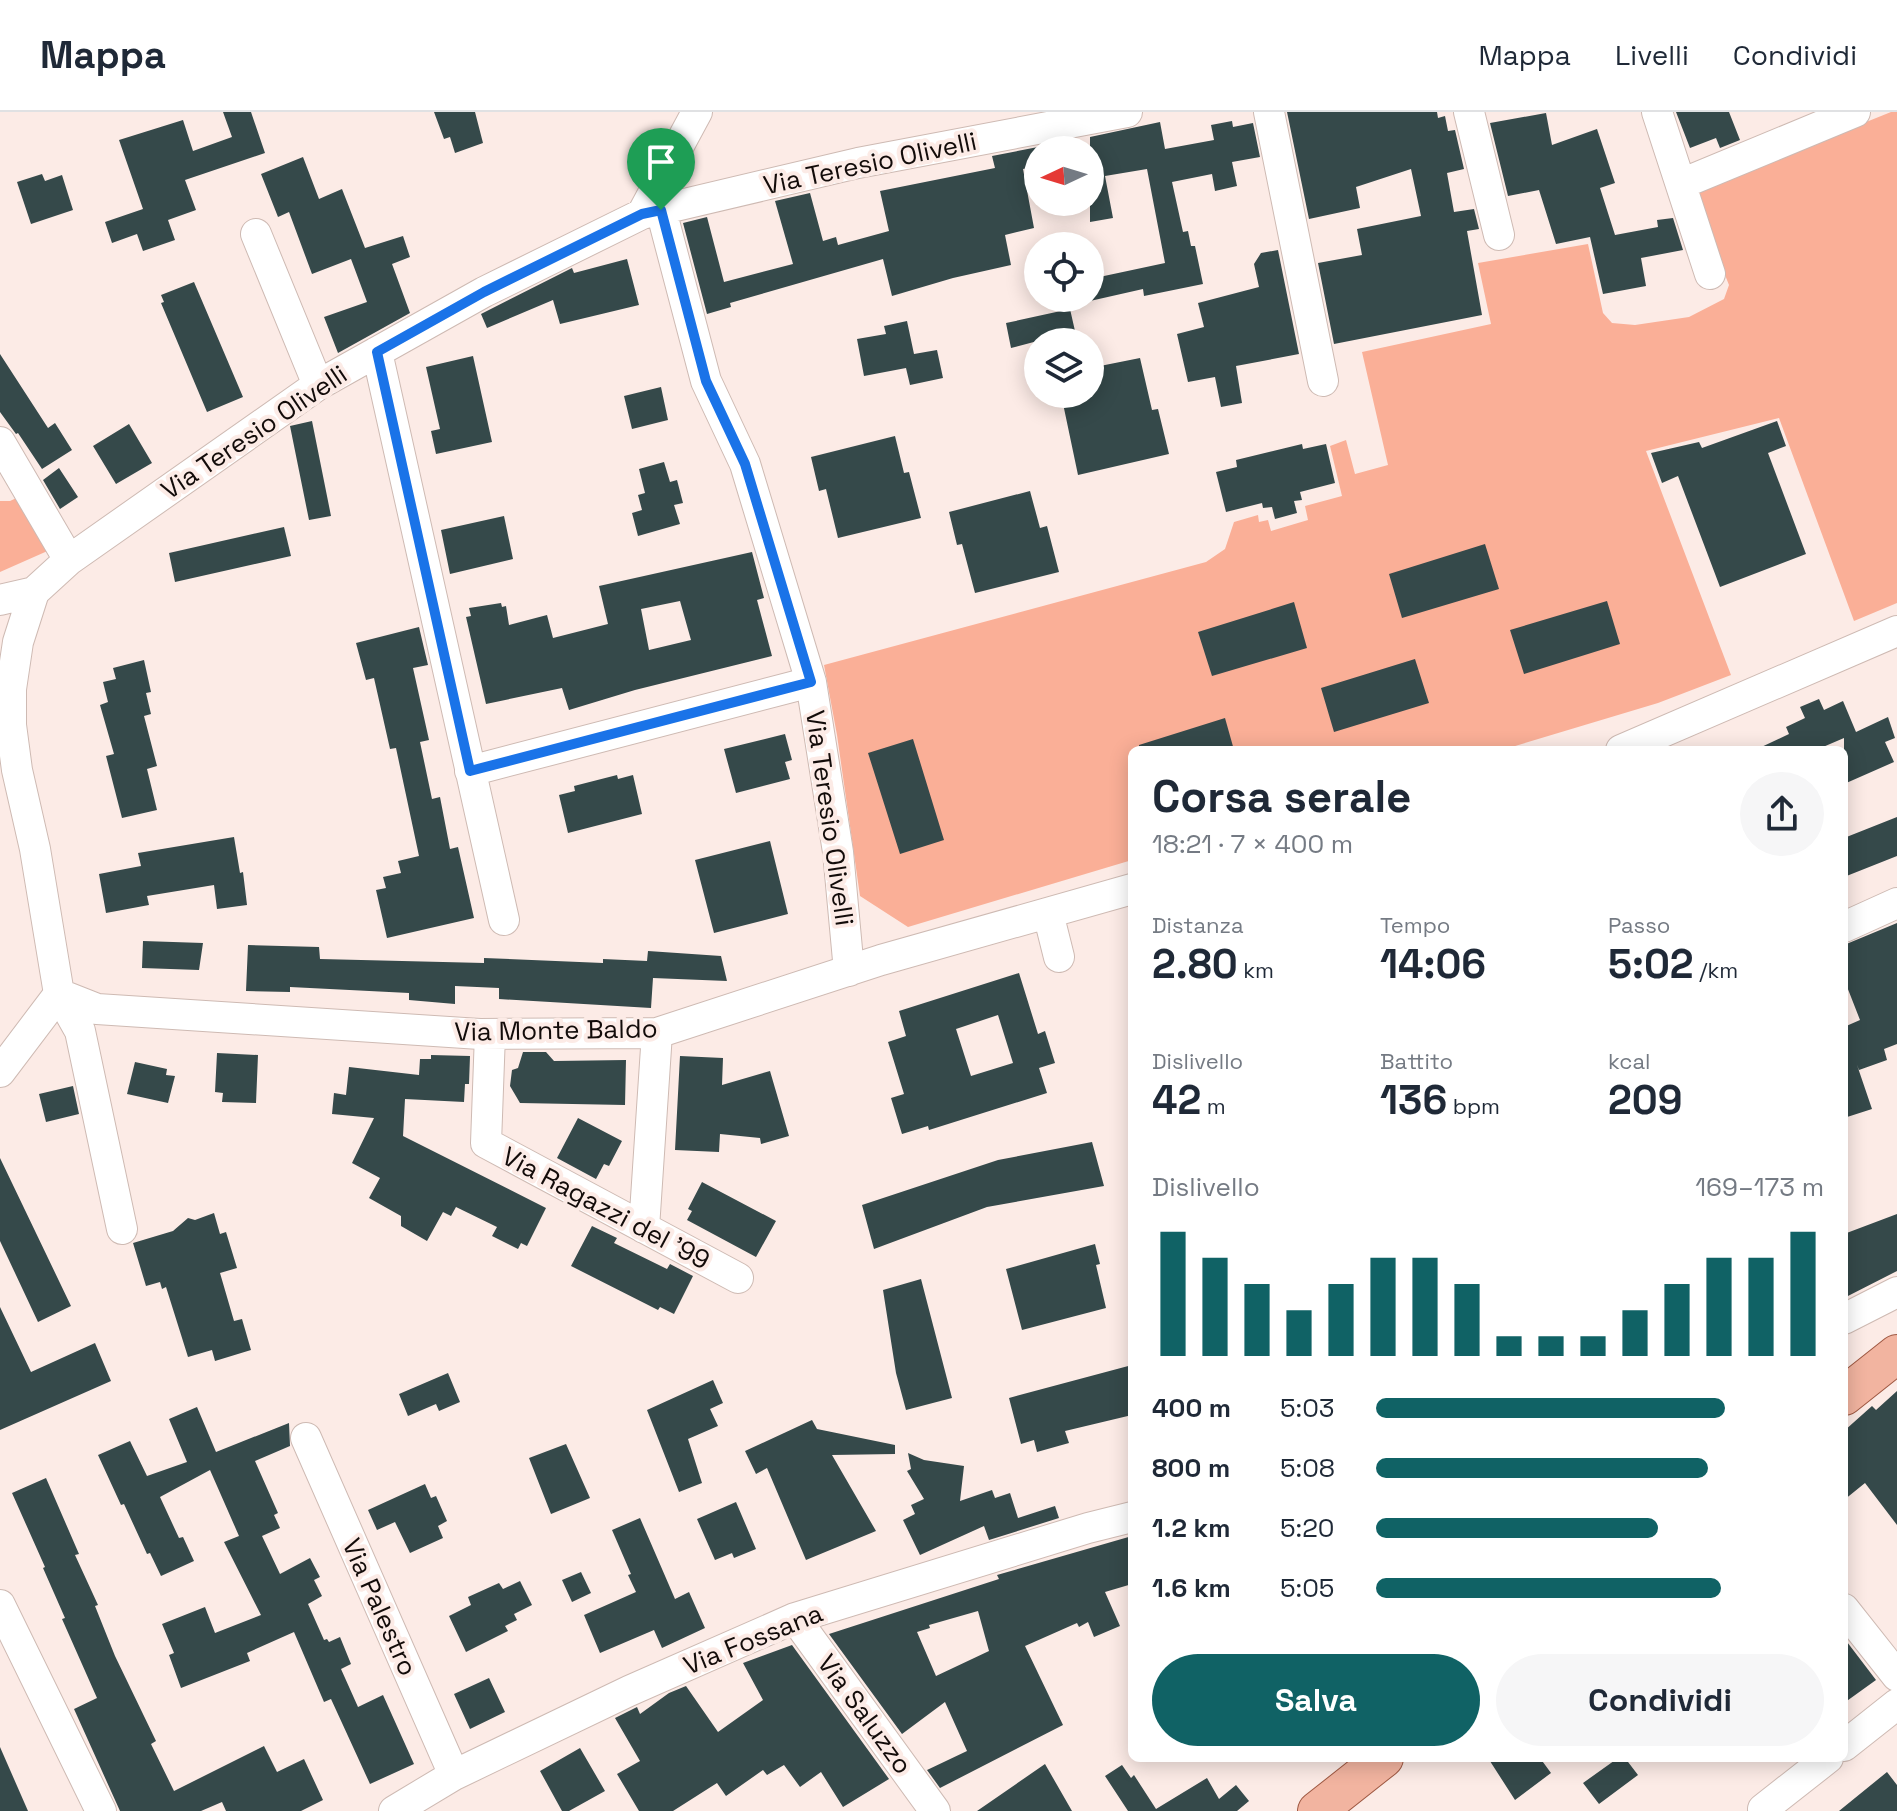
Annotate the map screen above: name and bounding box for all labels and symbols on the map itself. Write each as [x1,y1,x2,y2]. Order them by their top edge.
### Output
street label: Via Teresio Olivelli [760,124,980,202]
pin [627,128,695,210]
north arrow [1024,136,1104,216]
street label: Via Teresio Olivelli [154,357,354,507]
street label: Via Teresio Olivelli [798,708,862,928]
street label: Via Monte Baldo [454,1011,658,1049]
street label: Via Ragazzi del '99 [496,1139,716,1277]
street label: Via Palestro [335,1533,425,1681]
street label: Via Fossana [678,1596,828,1682]
street label: Via Saluzzo [810,1647,920,1781]

